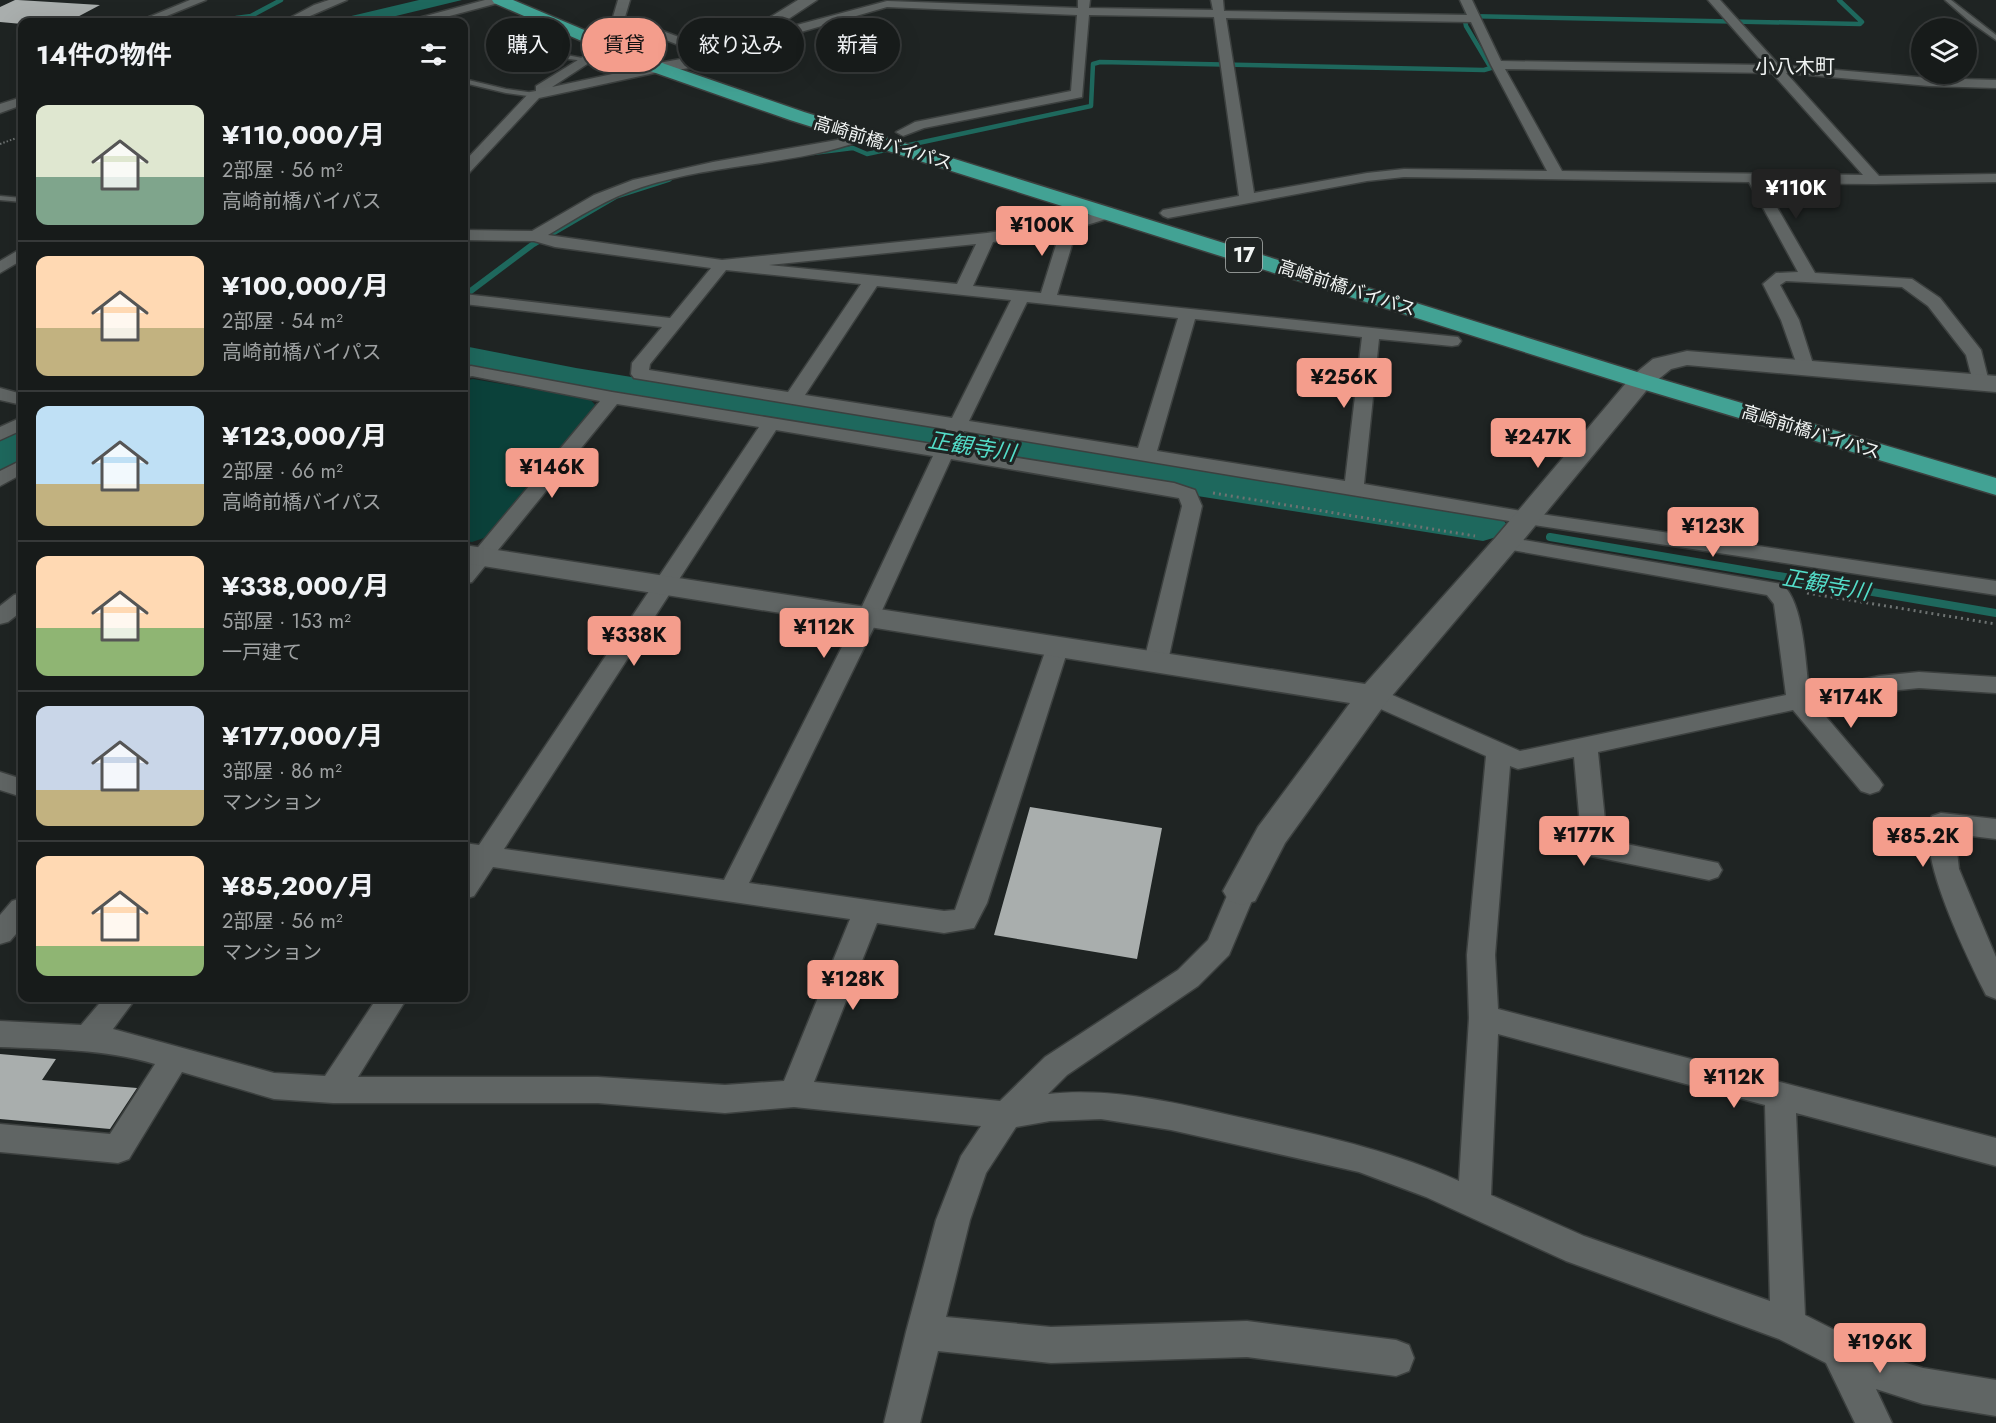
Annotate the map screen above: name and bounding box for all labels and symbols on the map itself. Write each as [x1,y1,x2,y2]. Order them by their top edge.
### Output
district label: 小八木町 [1755,52,1835,81]
street label: 高崎前橋バイパス [811,110,955,176]
pin: ¥110K [1754,169,1838,220]
pin: ¥100K [1000,206,1084,257]
road number: 17 [1226,238,1262,272]
street label: 高崎前橋バイパス [1275,253,1419,323]
pin: ¥256K [1302,358,1386,409]
street label: 高崎前橋バイパス [1739,399,1883,465]
pin: ¥247K [1496,418,1580,469]
water label: 正観寺川 [926,423,1020,469]
pin: ¥146K [510,448,594,499]
pin: ¥123K [1671,507,1755,558]
water label: 正観寺川 [1780,561,1874,608]
pin: ¥112K [782,608,866,659]
pin: ¥338K [592,616,676,667]
pin: ¥174K [1809,678,1893,729]
pin: ¥177K [1542,816,1626,867]
pin: ¥85.2K [1874,817,1972,868]
pin: ¥128K [811,960,895,1011]
pin: ¥112K [1692,1058,1776,1109]
pin: ¥196K [1838,1323,1922,1374]

